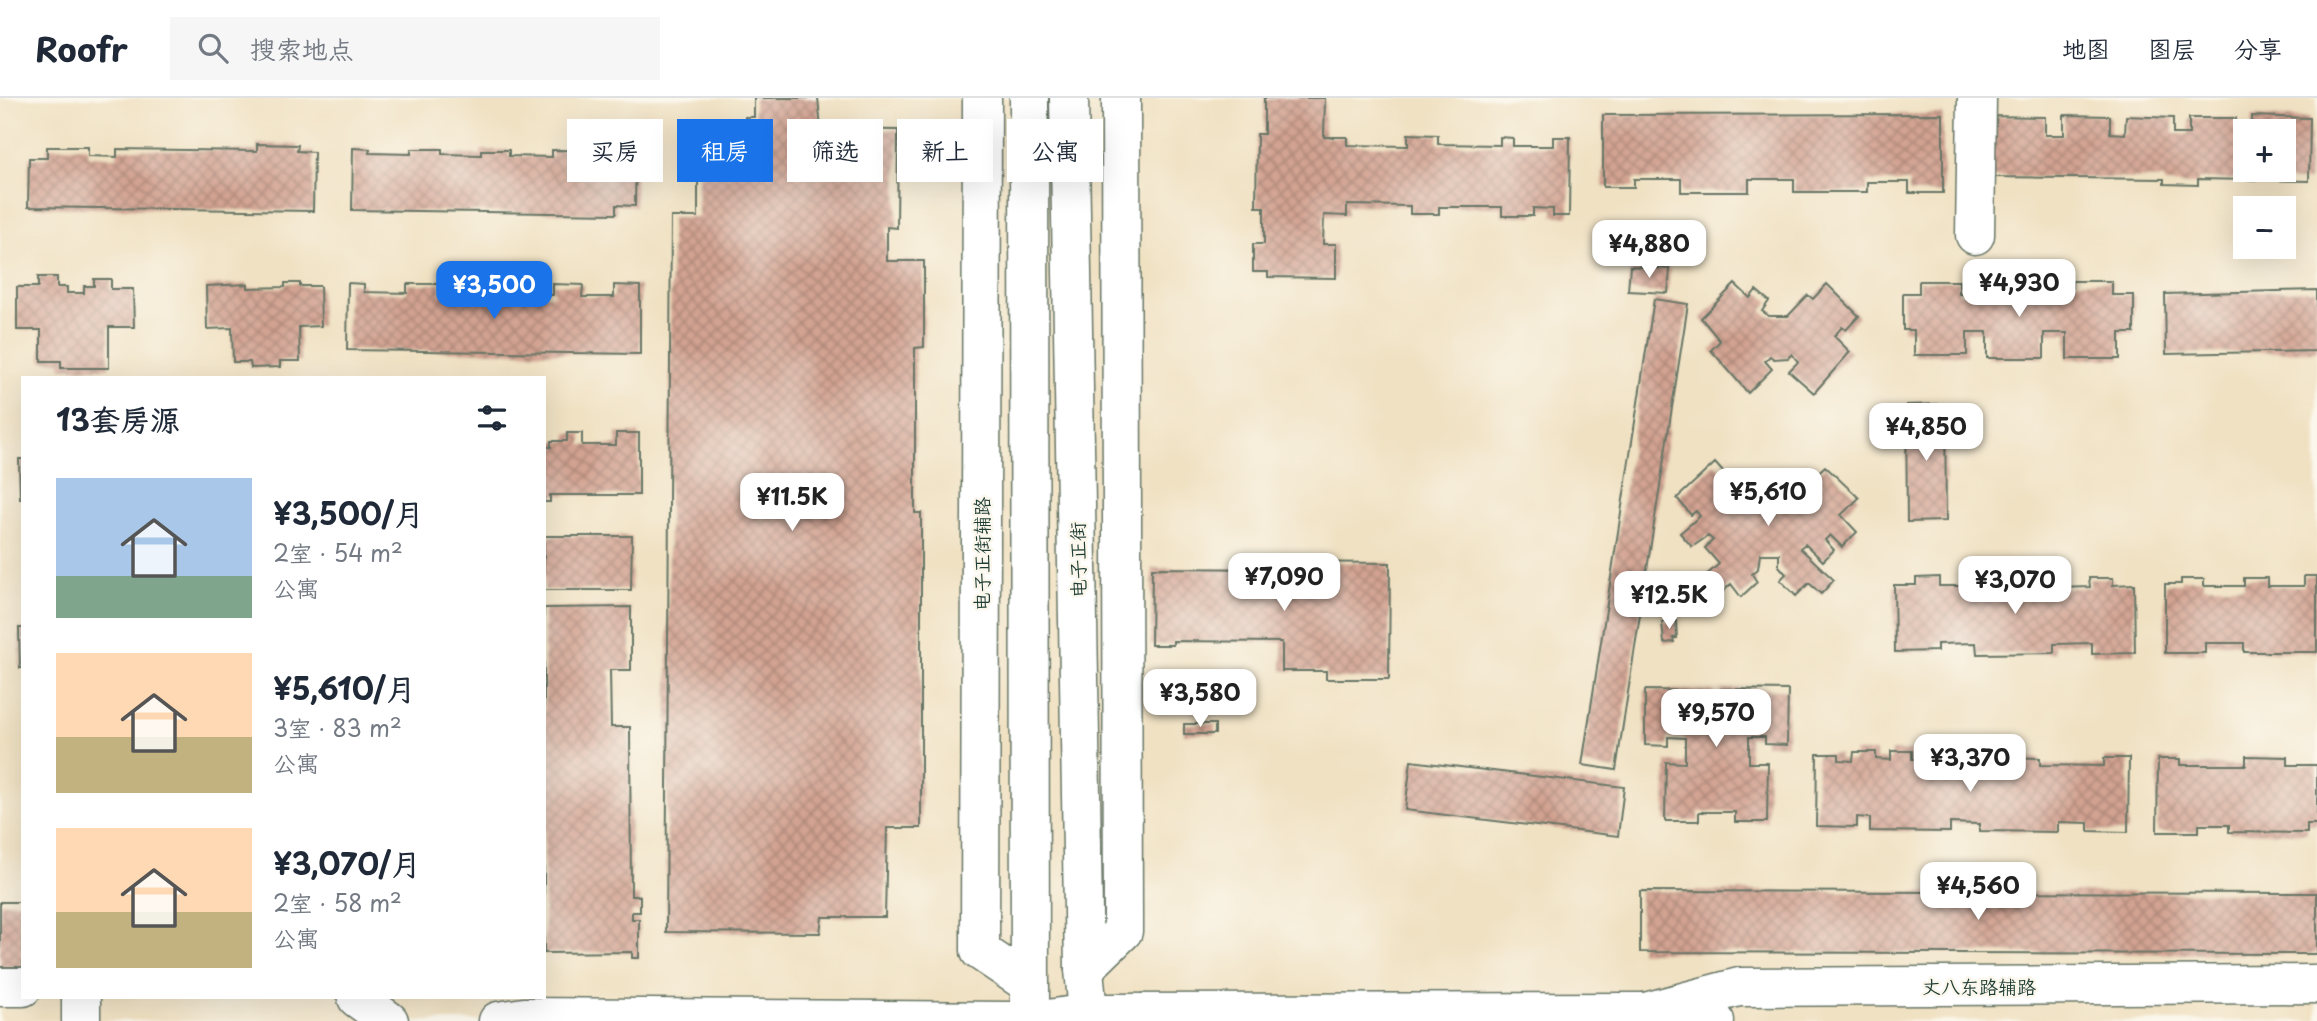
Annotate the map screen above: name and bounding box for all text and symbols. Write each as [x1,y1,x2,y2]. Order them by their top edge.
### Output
search box [170,17,660,80]
text: Roofr [35,23,128,73]
icon: search [194,29,232,67]
text: 搜索地点 [250,29,354,68]
text: 地图 [2062,30,2110,66]
text: 图层 [2148,30,2196,66]
text: 分享 [2234,30,2282,66]
chip: 买房 [567,119,663,182]
chip: 租房 [677,119,773,182]
chip: 筛选 [787,119,883,182]
chip: 新上 [897,119,993,182]
chip: 公寓 [1007,119,1103,182]
map controls [2233,119,2296,259]
button: + [2233,119,2296,182]
button: − [2233,196,2296,259]
pin: ¥4,880 [1592,220,1706,280]
text: ¥4,880 [1608,225,1690,260]
pin: ¥4,930 [1962,260,2076,319]
pin: ¥3,500 [437,262,551,321]
text: ¥4,930 [1979,264,2059,299]
text: ¥3,500 [452,266,536,301]
text: 13套房源 [56,396,180,441]
icon: filters [473,399,511,437]
pin: ¥4,850 [1869,404,1983,463]
text: ¥4,850 [1885,408,1967,443]
pin: ¥5,610 [1711,468,1825,528]
text: ¥5,610 [1729,473,1807,508]
pin: ¥11.5K [735,474,849,533]
text: ¥11.5K [756,478,828,513]
text: ¥3,500/月 [273,490,424,535]
street label: 电子正街辅路 [967,497,995,611]
icon: home [112,506,196,590]
street label: 电子正街 [1062,522,1092,598]
text: 2室 · 54 m² [273,535,403,570]
pin: ¥7,090 [1227,554,1341,613]
pin: ¥3,070 [1958,556,2072,616]
text: ¥7,090 [1244,558,1324,593]
text: ¥3,070 [1974,561,2056,596]
text: 公寓 [273,570,319,605]
pin: ¥12.5K [1612,572,1726,631]
text: ¥12.5K [1630,576,1708,611]
text: ¥5,610/月 [273,665,416,710]
pin: ¥3,580 [1143,670,1257,729]
text: ¥3,580 [1159,674,1241,709]
icon: home [112,681,196,765]
pin: ¥9,570 [1659,690,1773,749]
text: ¥9,570 [1677,694,1755,729]
text: 3室 · 83 m² [273,710,402,745]
pin: ¥3,370 [1913,734,2027,794]
text: ¥3,370 [1930,739,2010,774]
text: 公寓 [273,745,319,780]
text: ¥3,070/月 [273,840,421,885]
icon: home [112,856,196,940]
pin: ¥4,560 [1921,862,2035,922]
text: ¥4,560 [1936,867,2020,902]
text: 2室 · 58 m² [273,885,402,920]
text: 公寓 [273,920,319,955]
street label: 丈八东路辅路 [1922,972,2036,1000]

